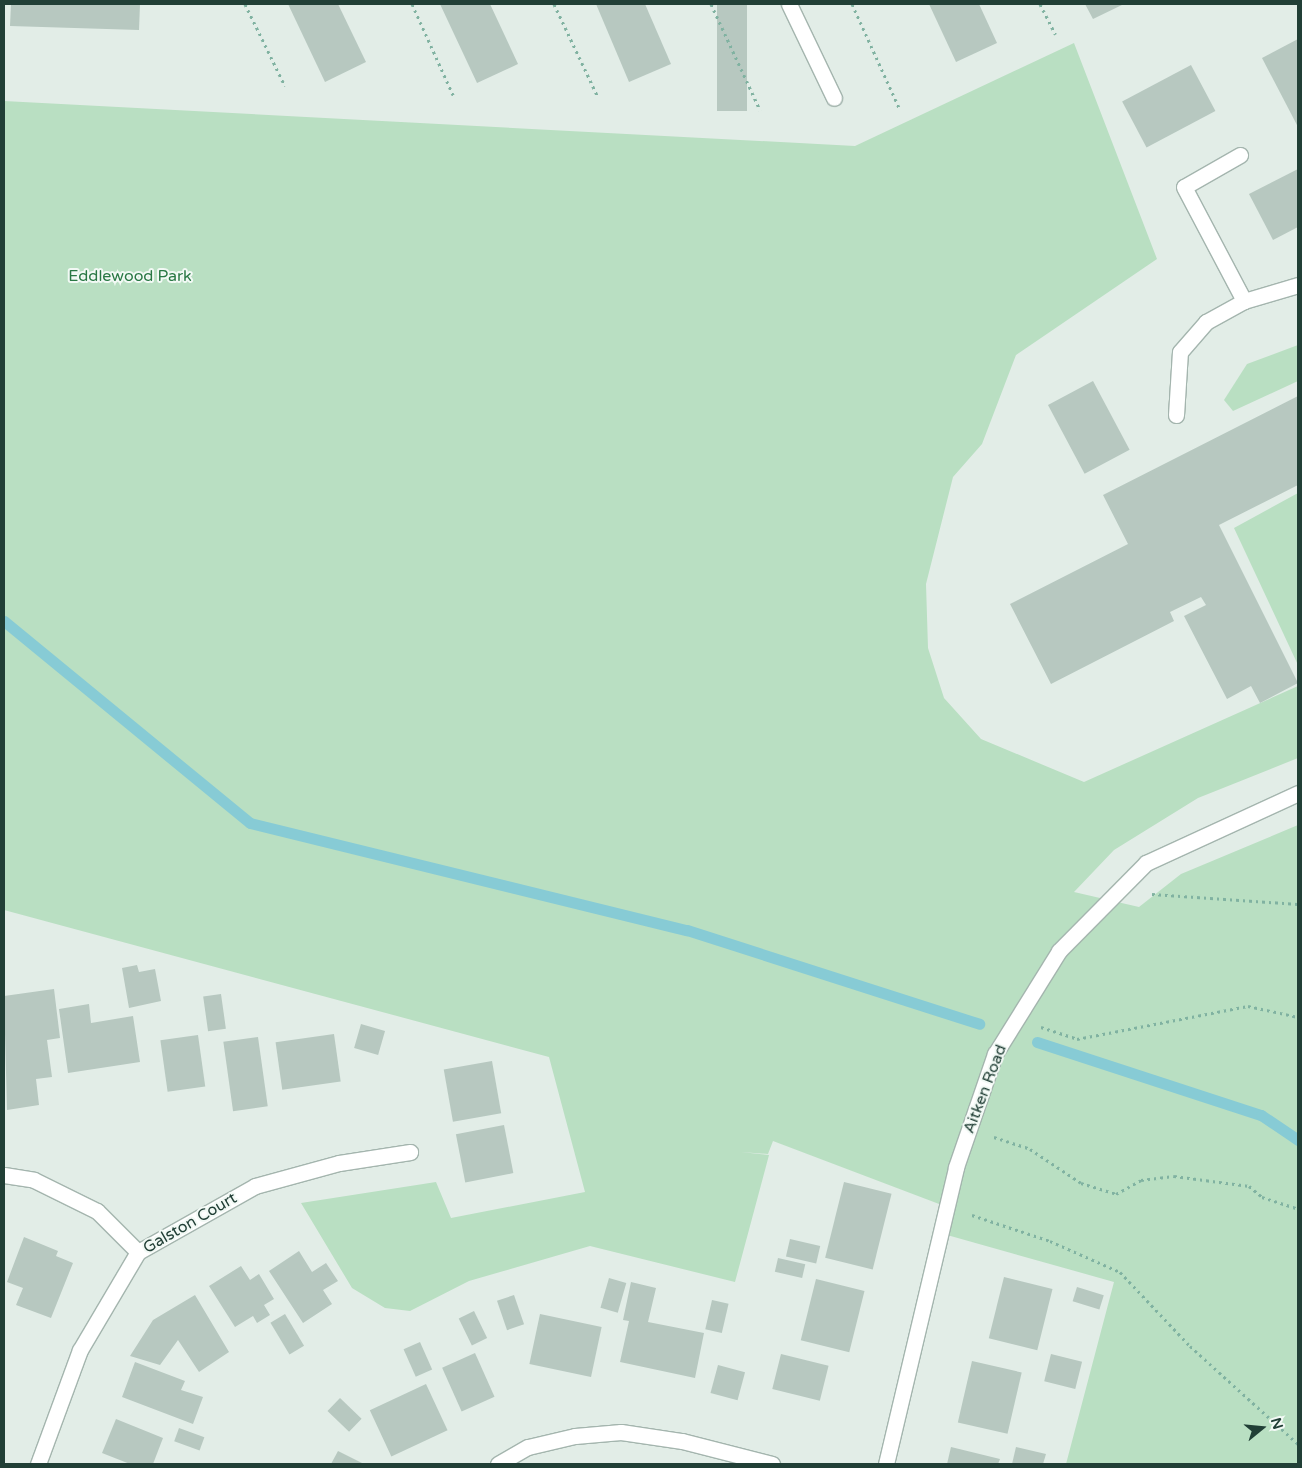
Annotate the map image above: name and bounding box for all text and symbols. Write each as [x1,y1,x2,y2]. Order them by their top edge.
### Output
park label: Eddlewood Park [68,266,192,286]
street label: Aitken Road [959,1042,1011,1136]
street label: Galston Court [140,1188,240,1258]
north arrow [1237,1403,1287,1453]
text: N [1267,1416,1287,1431]

